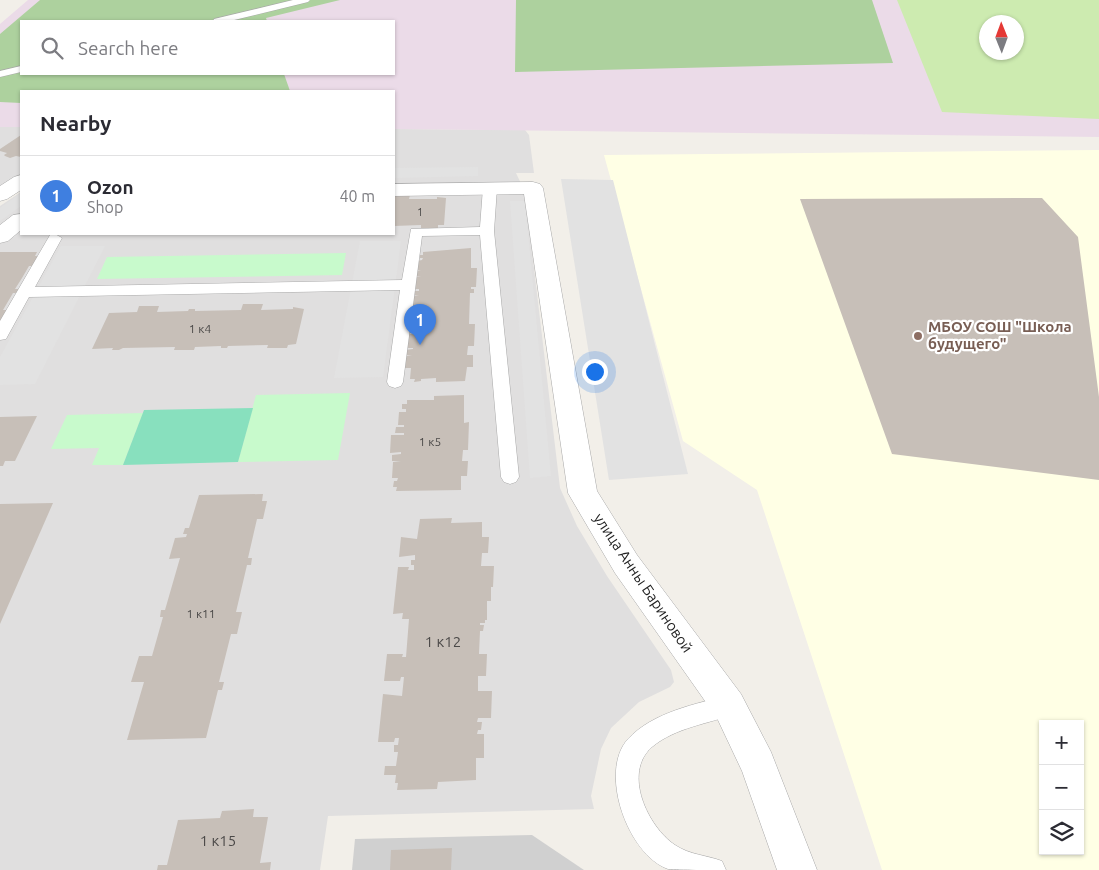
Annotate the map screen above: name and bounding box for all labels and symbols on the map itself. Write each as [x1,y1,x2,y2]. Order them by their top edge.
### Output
north arrow [979,15,1024,60]
house number: 1 [417,206,423,218]
pin: 1 [404,304,436,345]
place label: МБОУ СОШ "Школа будущего" [928,318,1072,352]
house number: 1 к4 [189,322,211,335]
marker: МБОУ СОШ "Школа будущего" [912,330,924,342]
your location [582,359,608,385]
house number: 1 к5 [419,435,441,448]
street label: улица Анны Бариновой [590,510,696,656]
house number: 1 к11 [186,607,216,620]
house number: 1 к12 [425,633,461,650]
house number: 1 к15 [200,832,236,849]

